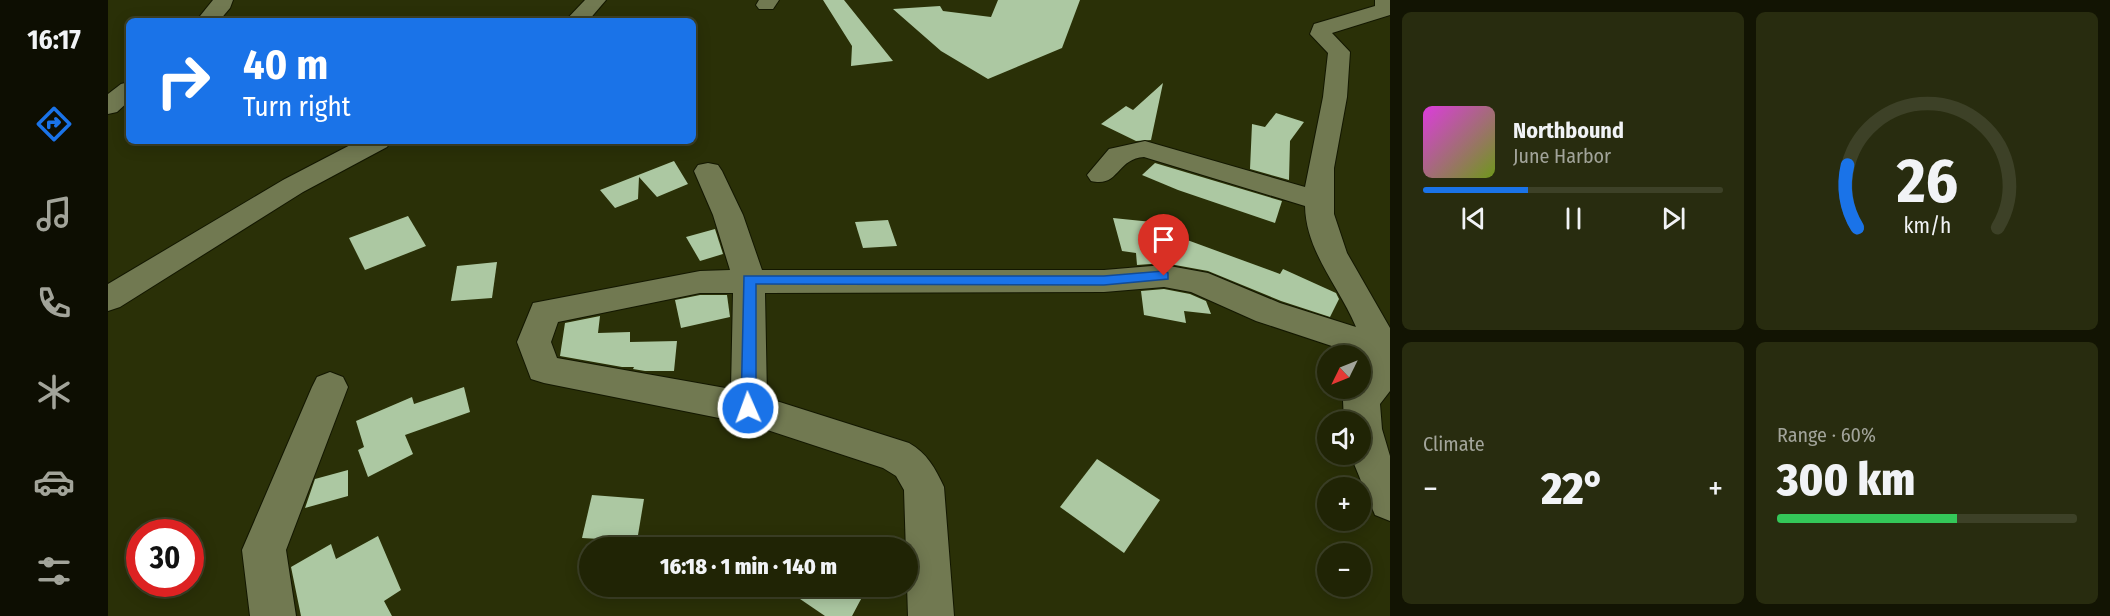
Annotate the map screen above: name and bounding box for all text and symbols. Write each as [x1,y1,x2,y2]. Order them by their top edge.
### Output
text: 16:17 [27,24,81,56]
text: 40 m [243,40,328,90]
icon: right [144,42,222,120]
text: Turn right [243,91,351,123]
icon: directions [33,103,75,145]
text: Northbound [1513,117,1624,144]
text: June Harbor [1513,144,1611,168]
text: 26 [1895,144,1958,219]
icon: music [33,193,75,235]
icon: previous [1457,202,1490,235]
icon: pause [1557,202,1590,235]
icon: next [1657,202,1690,235]
text: km/h [1903,213,1951,239]
pin [1138,214,1189,276]
icon: arrive [1147,223,1180,256]
icon: phone [33,282,75,324]
north arrow [1317,345,1371,399]
map controls [1317,345,1371,597]
icon: climate [33,371,75,413]
position arrow [716,376,780,440]
button: sound [1317,411,1371,465]
text: Range · 60% [1777,423,1876,447]
text: Climate [1423,432,1485,456]
text: 300 km [1777,453,1915,507]
icon: car [33,461,75,503]
text: 22° [1541,462,1605,516]
text: − [1423,469,1438,509]
text: + [1708,469,1723,509]
button: + [1317,477,1371,531]
speed limit sign: 30 [126,519,204,597]
button: − [1317,543,1371,597]
icon: filters [33,550,75,592]
text: 16:18 · 1 min · 140 m [660,553,837,580]

